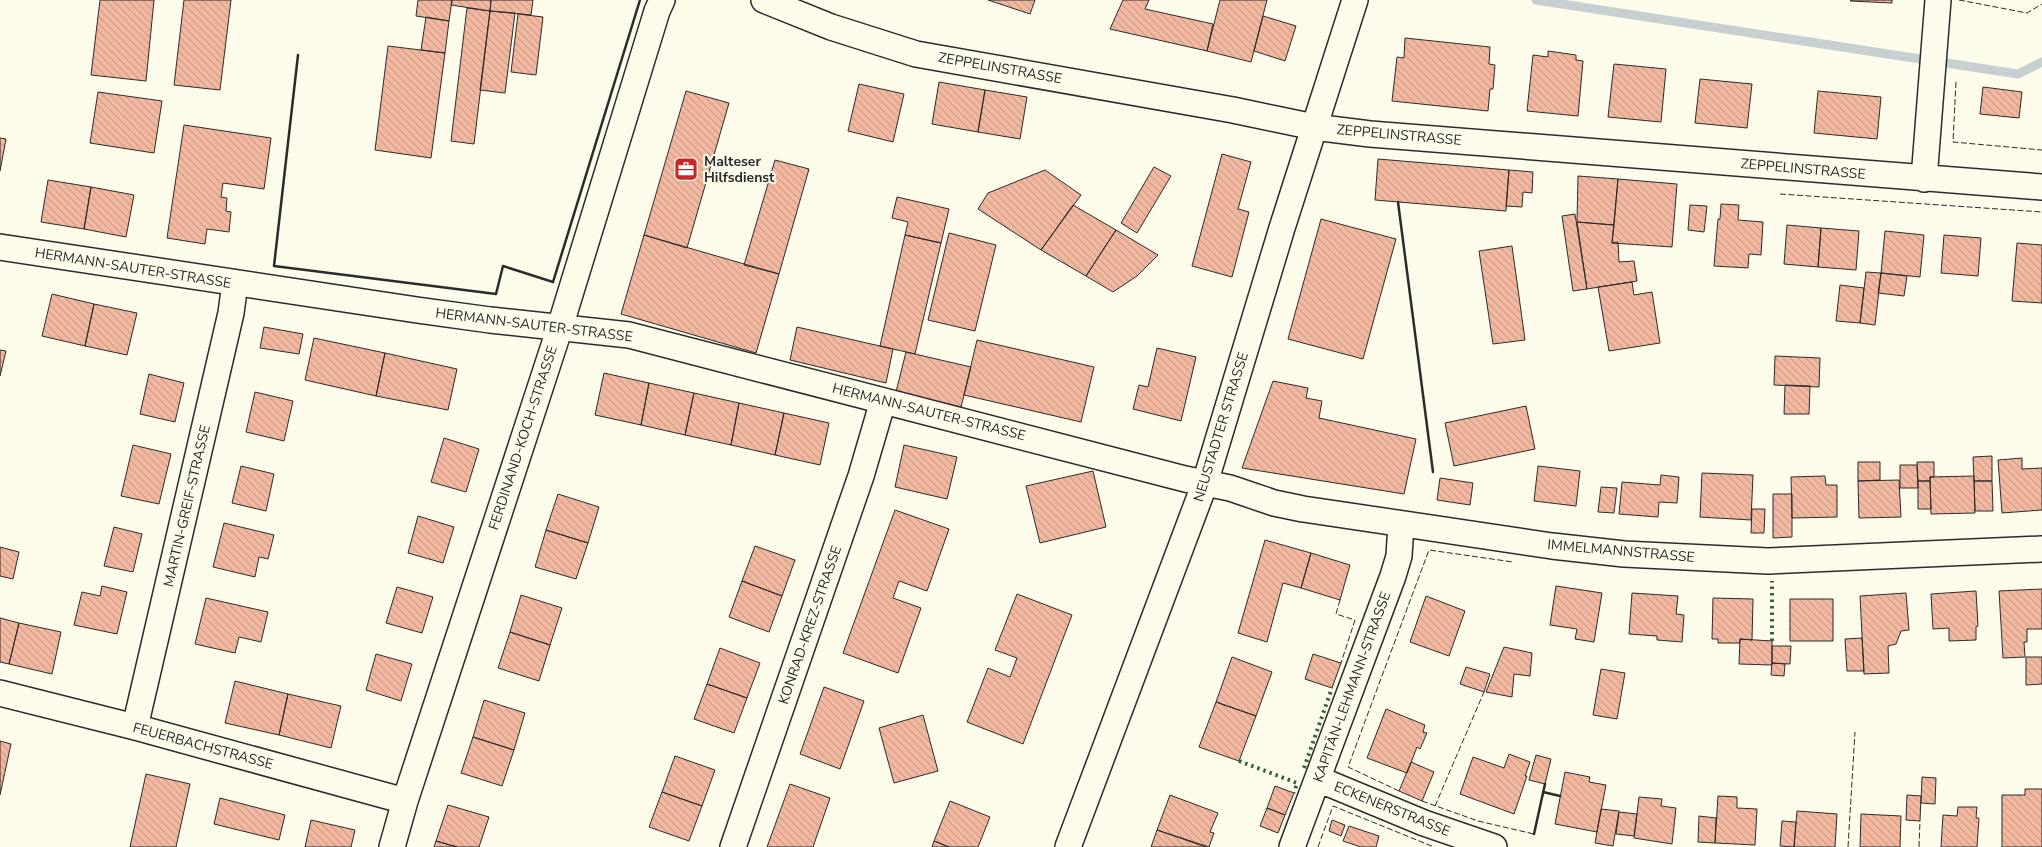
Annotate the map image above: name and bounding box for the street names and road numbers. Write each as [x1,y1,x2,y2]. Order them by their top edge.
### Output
street label: ZEPPELINSTRASSE [937,48,1063,88]
street label: ZEPPELINSTRASSE [1336,120,1462,150]
street label: ZEPPELINSTRASSE [1740,154,1866,184]
street label: HERMANN-SAUTER-STRASSE [33,243,233,293]
street label: HERMANN-SAUTER-STRASSE [434,303,634,347]
street label: FERDINAND-KOCH-STRASSE [484,343,562,533]
street label: NEUSTADTER STRASSE [1189,350,1253,504]
street label: HERMANN-SAUTER-STRASSE [830,379,1028,445]
street label: MARTIN-GREIF-STRASSE [159,423,215,589]
street label: IMMELMANNSTRASSE [1547,535,1695,567]
street label: KONRAD-KREZ-STRASSE [774,543,846,707]
street label: KAPITÄN-LEHMANN-STRASSE [1309,589,1395,785]
street label: FEUERBACHSTRASSE [131,718,275,774]
street label: ECKENERSTRASSE [1331,777,1453,841]

